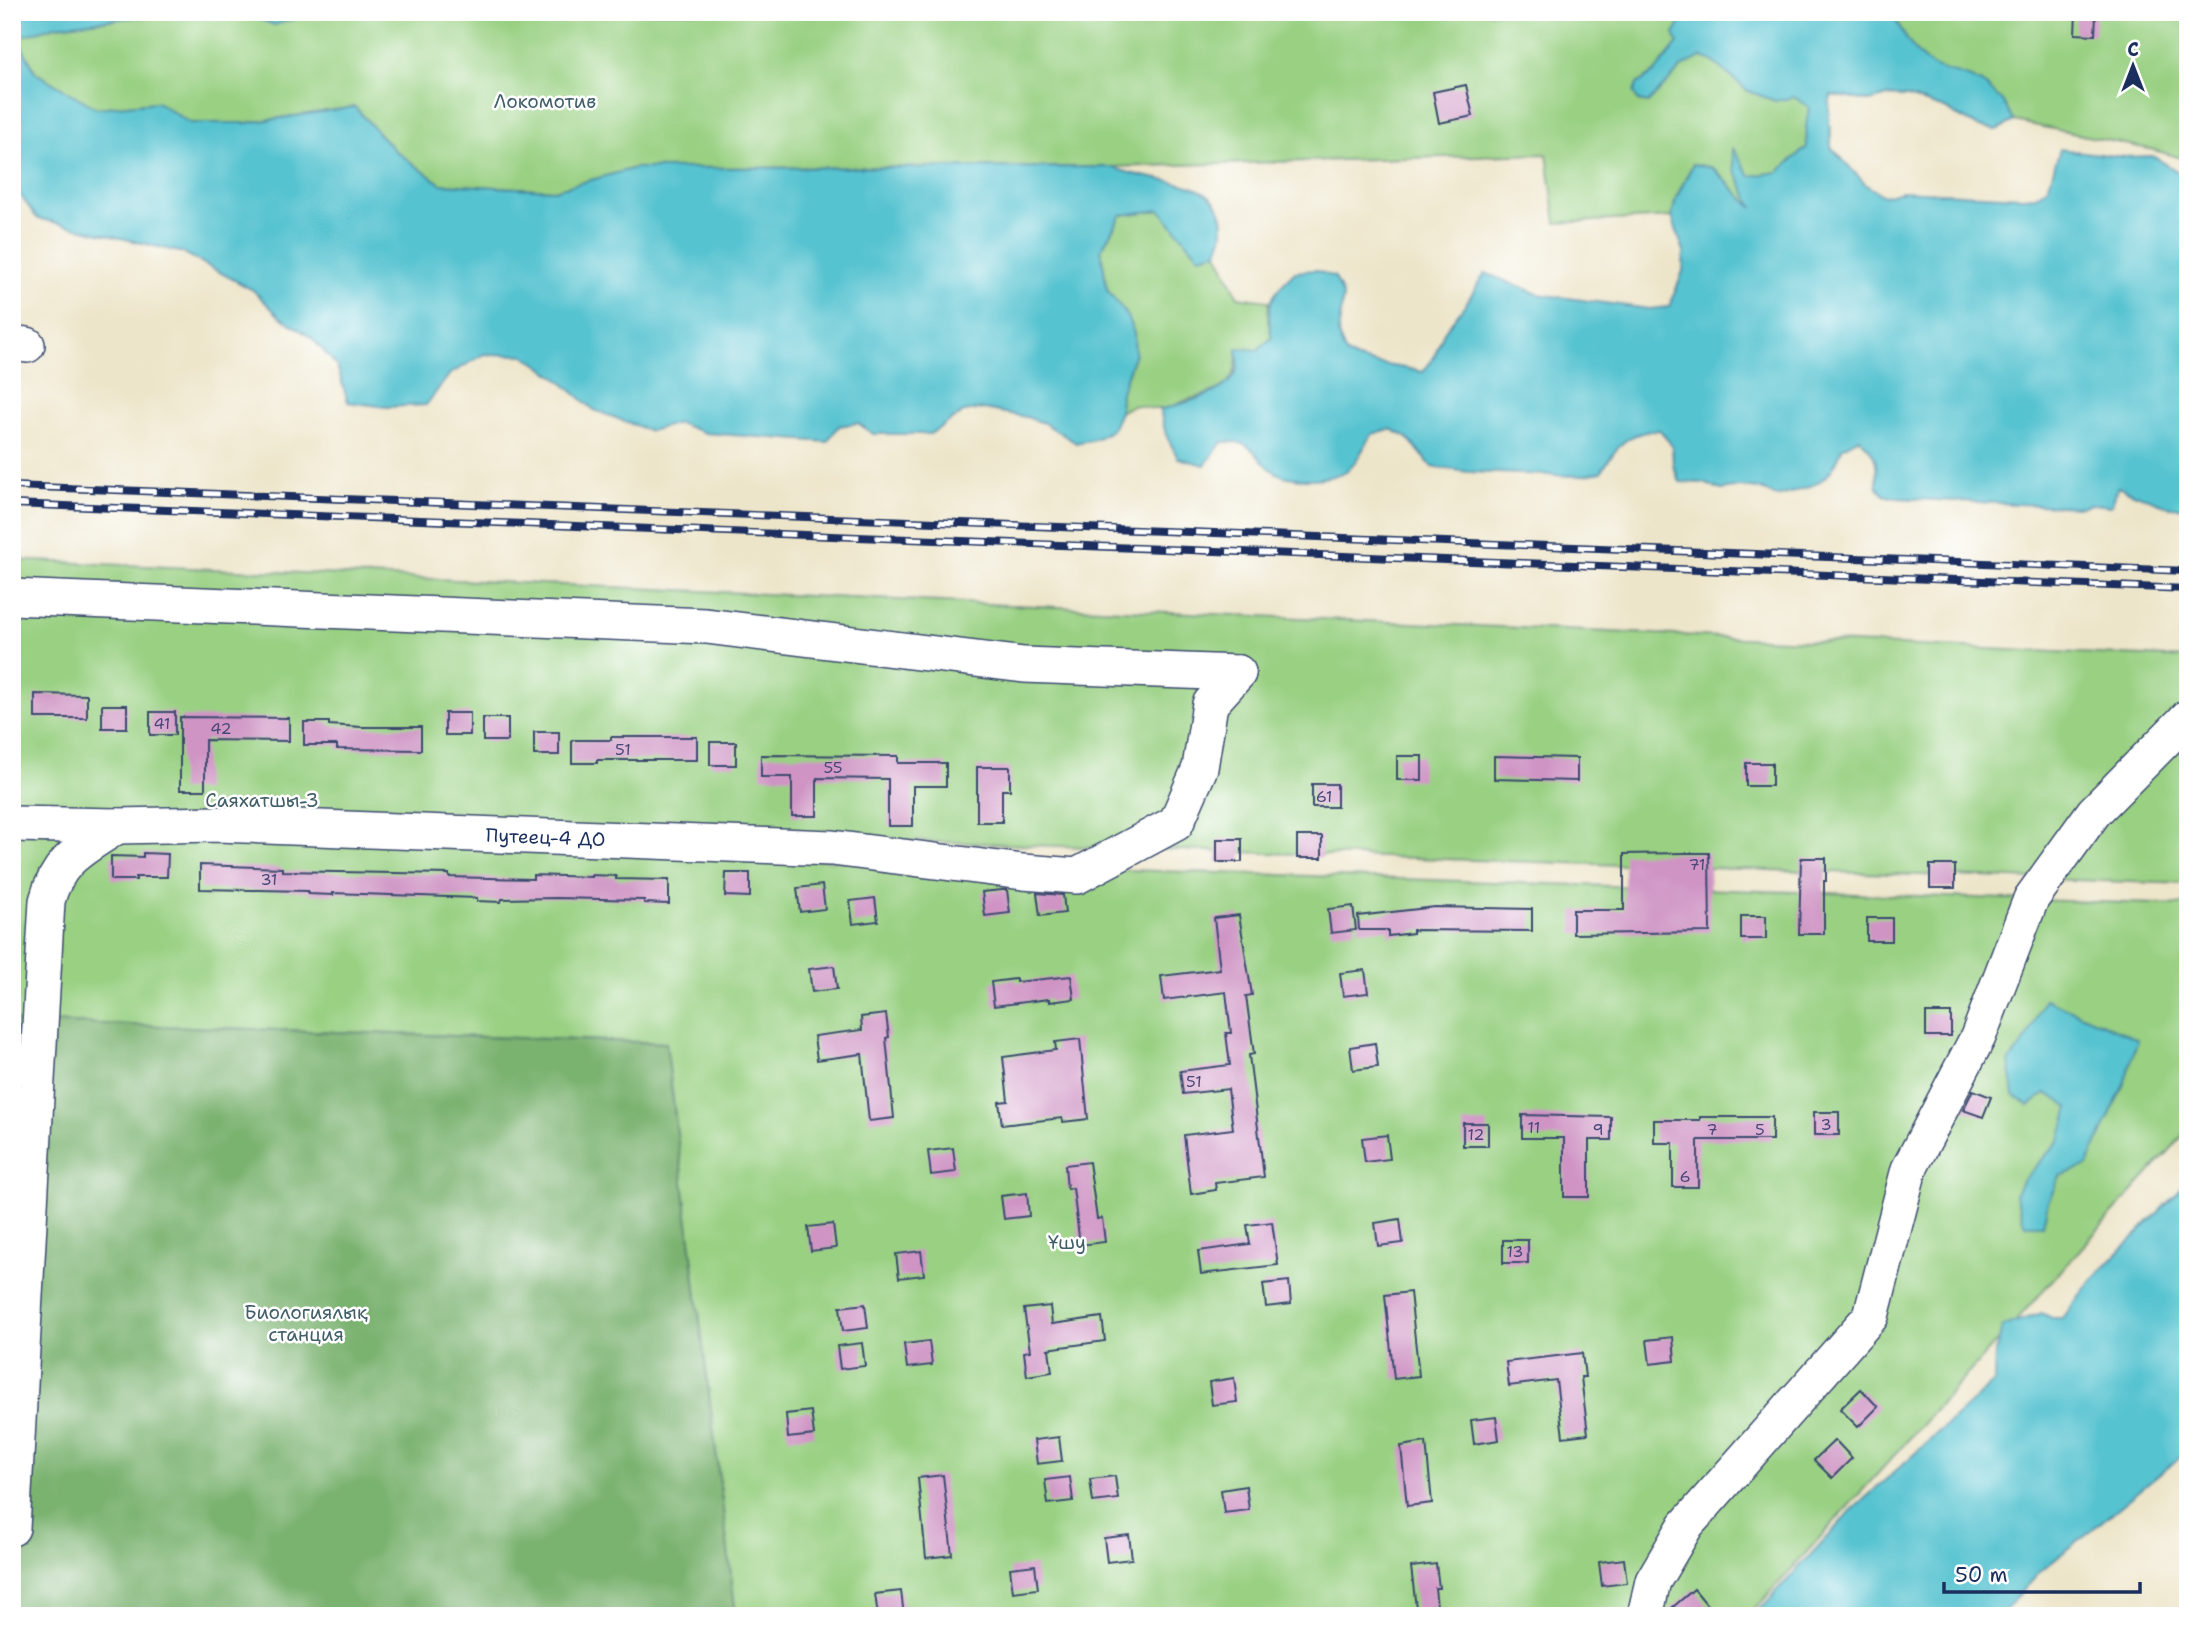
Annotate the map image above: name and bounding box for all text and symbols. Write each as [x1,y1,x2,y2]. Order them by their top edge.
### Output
north arrow [2098,32,2168,102]
text: С [2127,37,2139,62]
park label: Локомотив [494,89,596,114]
house number: 41 [153,713,171,734]
house number: 42 [210,718,232,739]
house number: 51 [615,739,631,760]
house number: 55 [823,757,843,778]
house number: 61 [1316,786,1332,807]
park label: Саяхатшы-3 [205,788,319,813]
street label: Путеец-4 ДО [485,822,606,852]
house number: 71 [1688,854,1706,875]
house number: 31 [260,869,278,890]
house number: 51 [1186,1071,1202,1092]
house number: 3 [1820,1114,1832,1135]
house number: 11 [1528,1117,1540,1138]
house number: 9 [1592,1119,1604,1140]
house number: 7 [1706,1119,1718,1140]
house number: 5 [1755,1119,1765,1140]
house number: 12 [1467,1124,1485,1145]
house number: 6 [1679,1166,1691,1187]
park label: Ұшу [1048,1230,1086,1255]
house number: 13 [1506,1241,1524,1262]
park label: Биологиялық станция [244,1300,368,1347]
scale bar [1944,1551,2140,1595]
text: 50 m [1955,1561,2008,1589]

